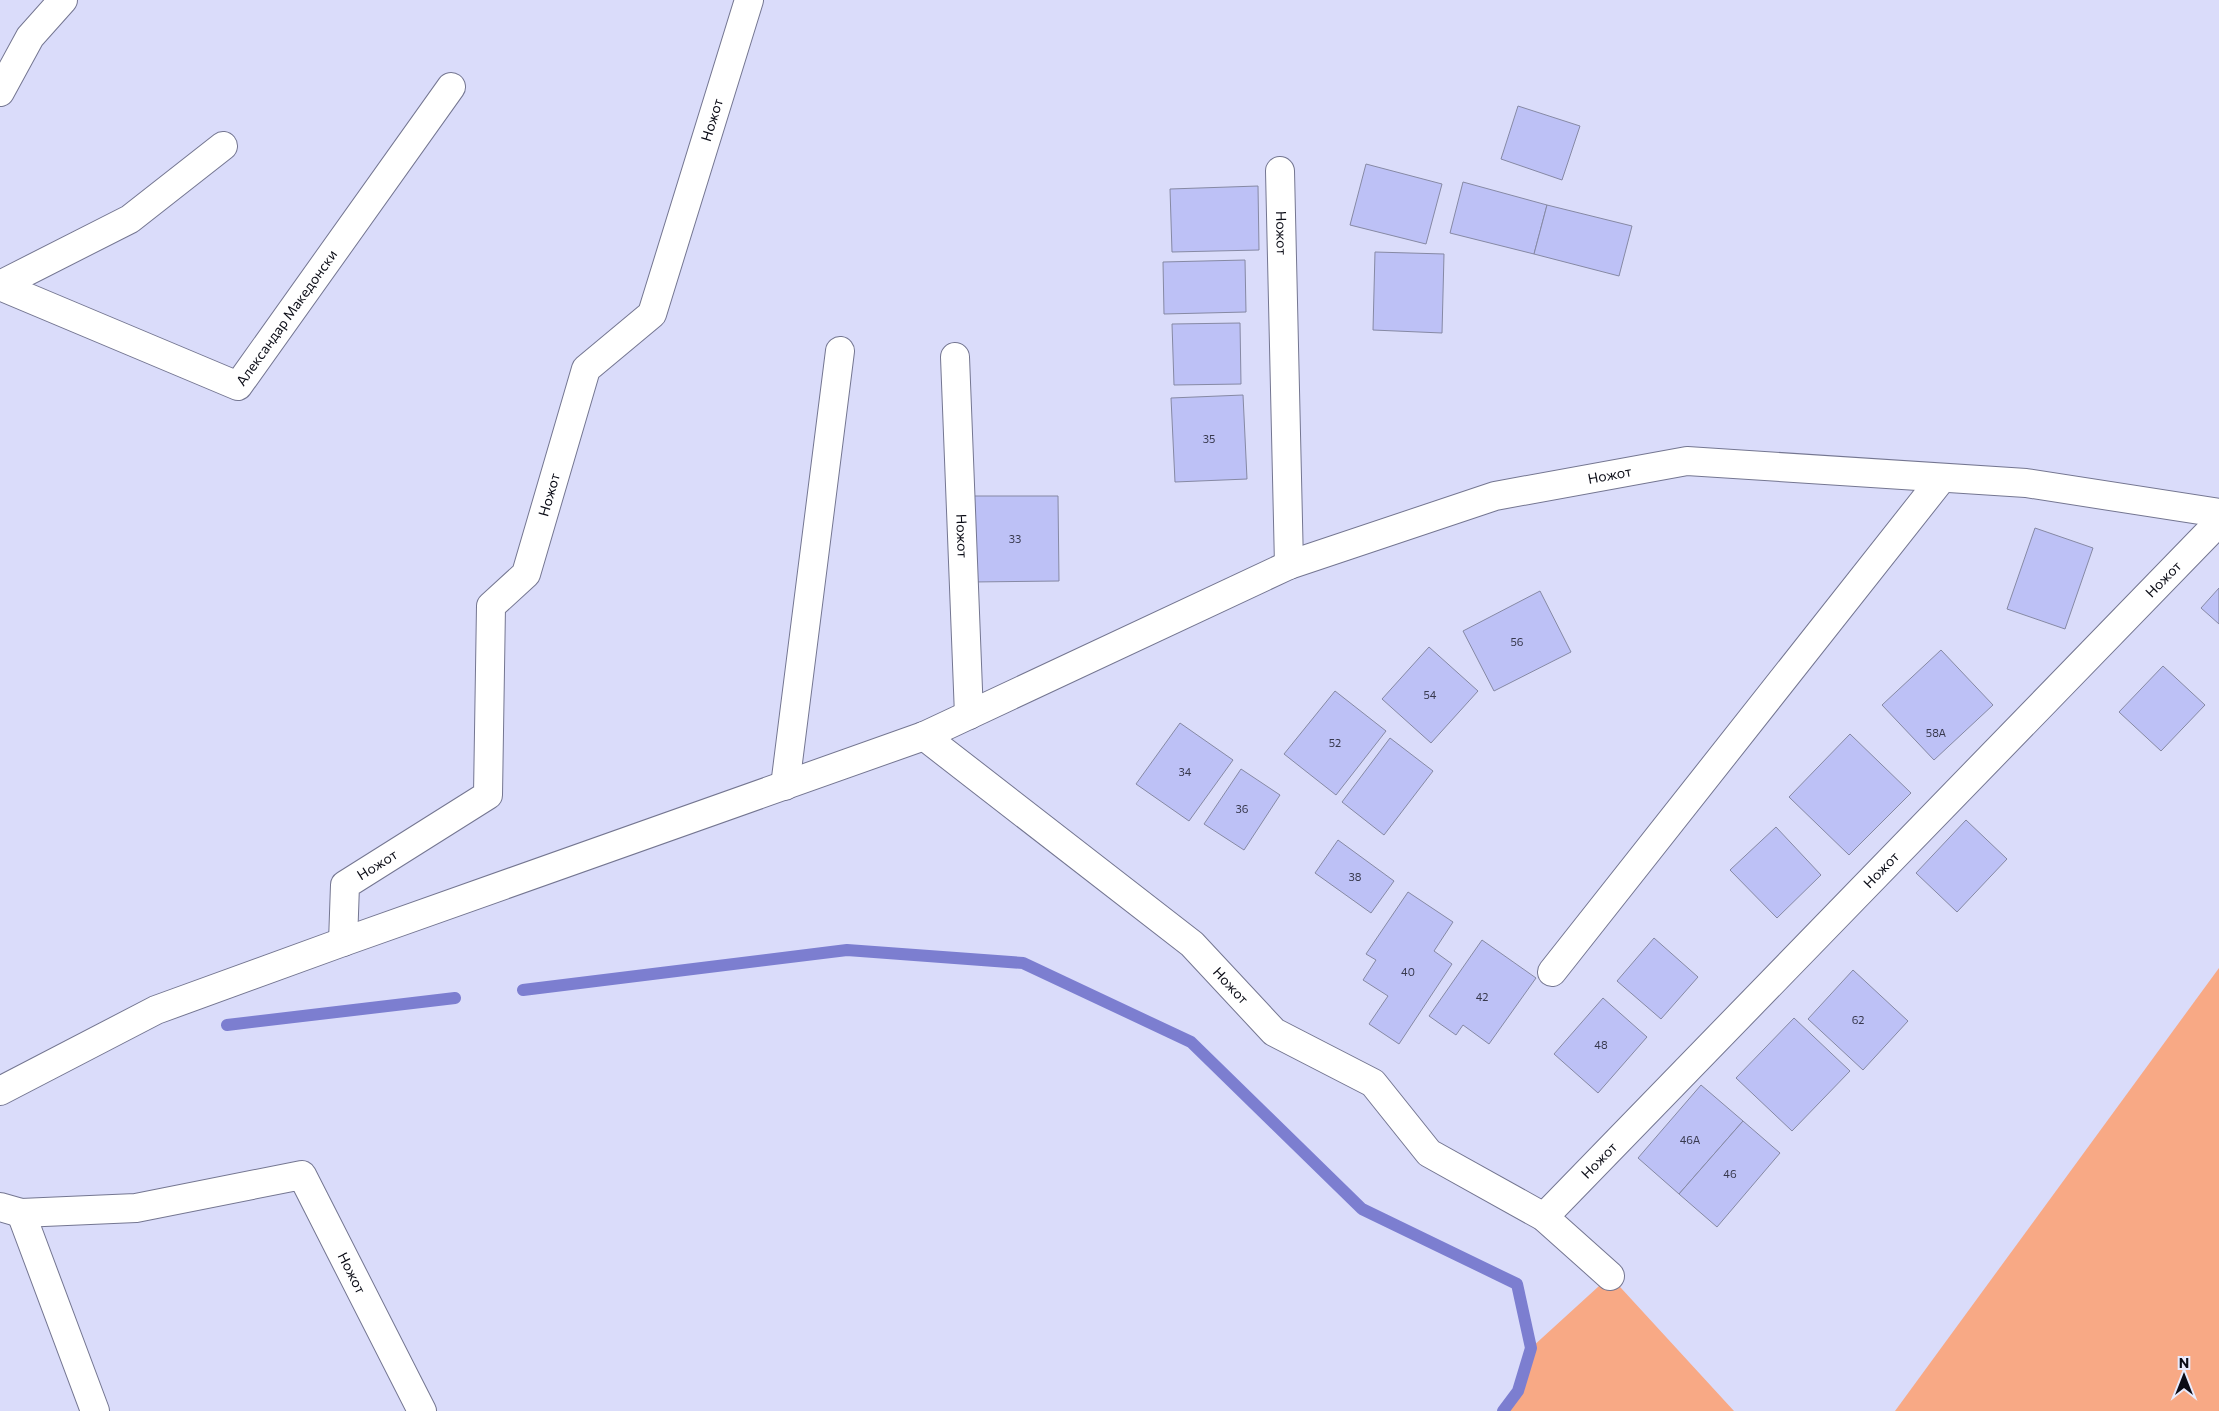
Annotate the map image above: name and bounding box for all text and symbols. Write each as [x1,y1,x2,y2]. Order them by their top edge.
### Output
street label: Ножот [697,96,726,143]
street label: Ножот [1273,211,1291,256]
street label: Александар Македонски [232,246,340,389]
house number: 35 [1203,432,1215,445]
street label: Ножот [1586,462,1633,487]
street label: Ножот [534,471,563,518]
street label: Ножот [953,513,972,559]
house number: 33 [1009,532,1021,545]
street label: Ножот [2142,557,2185,601]
house number: 56 [1511,635,1524,648]
house number: 54 [1424,688,1437,701]
house number: 58А [1926,726,1947,739]
house number: 52 [1329,736,1341,749]
house number: 34 [1179,765,1192,778]
house number: 36 [1236,802,1249,815]
street label: Ножот [354,845,400,883]
street label: Ножот [1859,847,1903,891]
house number: 38 [1349,870,1362,883]
street label: Ножот [1210,963,1253,1007]
house number: 40 [1401,965,1415,978]
house number: 42 [1476,990,1488,1003]
house number: 62 [1852,1013,1864,1026]
house number: 48 [1594,1038,1608,1051]
house number: 46А [1680,1133,1701,1146]
street label: Ножот [1577,1138,1620,1182]
house number: 46 [1723,1167,1737,1180]
street label: Ножот [335,1249,370,1297]
north arrow [2159,1351,2209,1401]
text: N [2179,1354,2189,1371]

